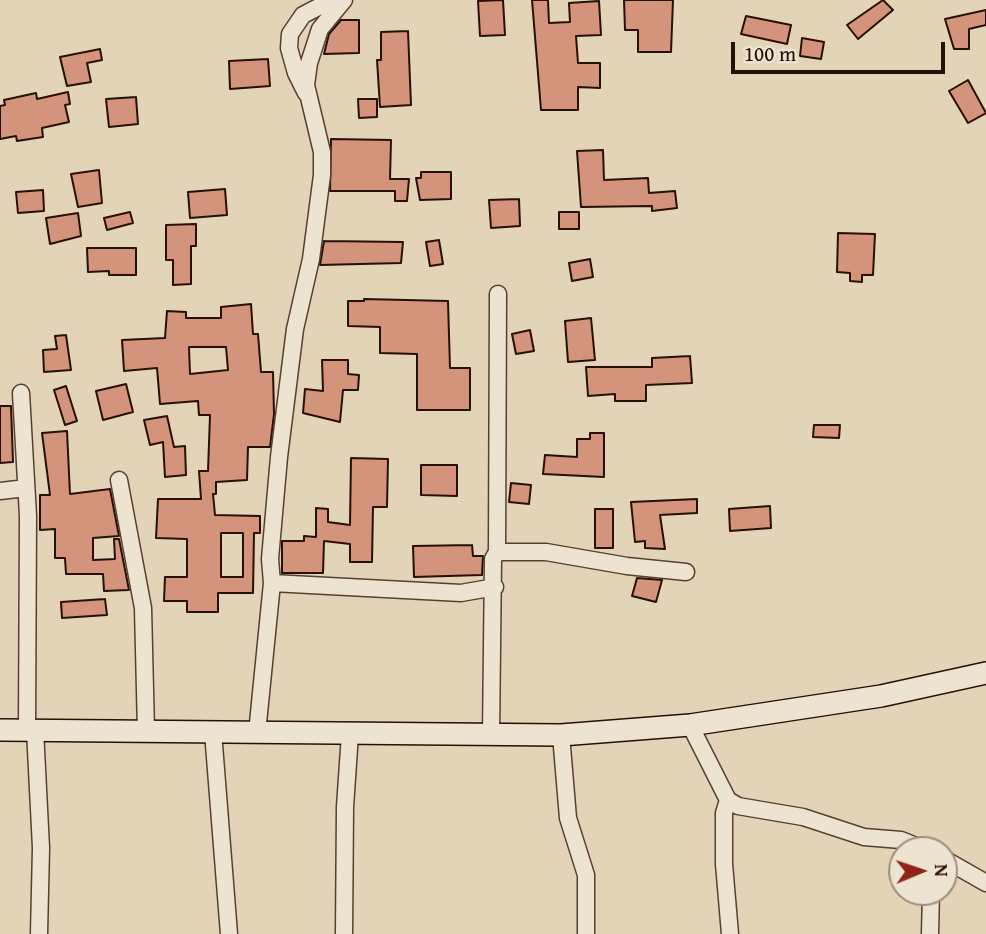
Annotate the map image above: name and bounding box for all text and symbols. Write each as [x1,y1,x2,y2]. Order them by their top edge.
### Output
scale bar [734,28,948,72]
text: 100 m [744,38,796,69]
north arrow [888,836,958,906]
text: N [928,863,956,877]

